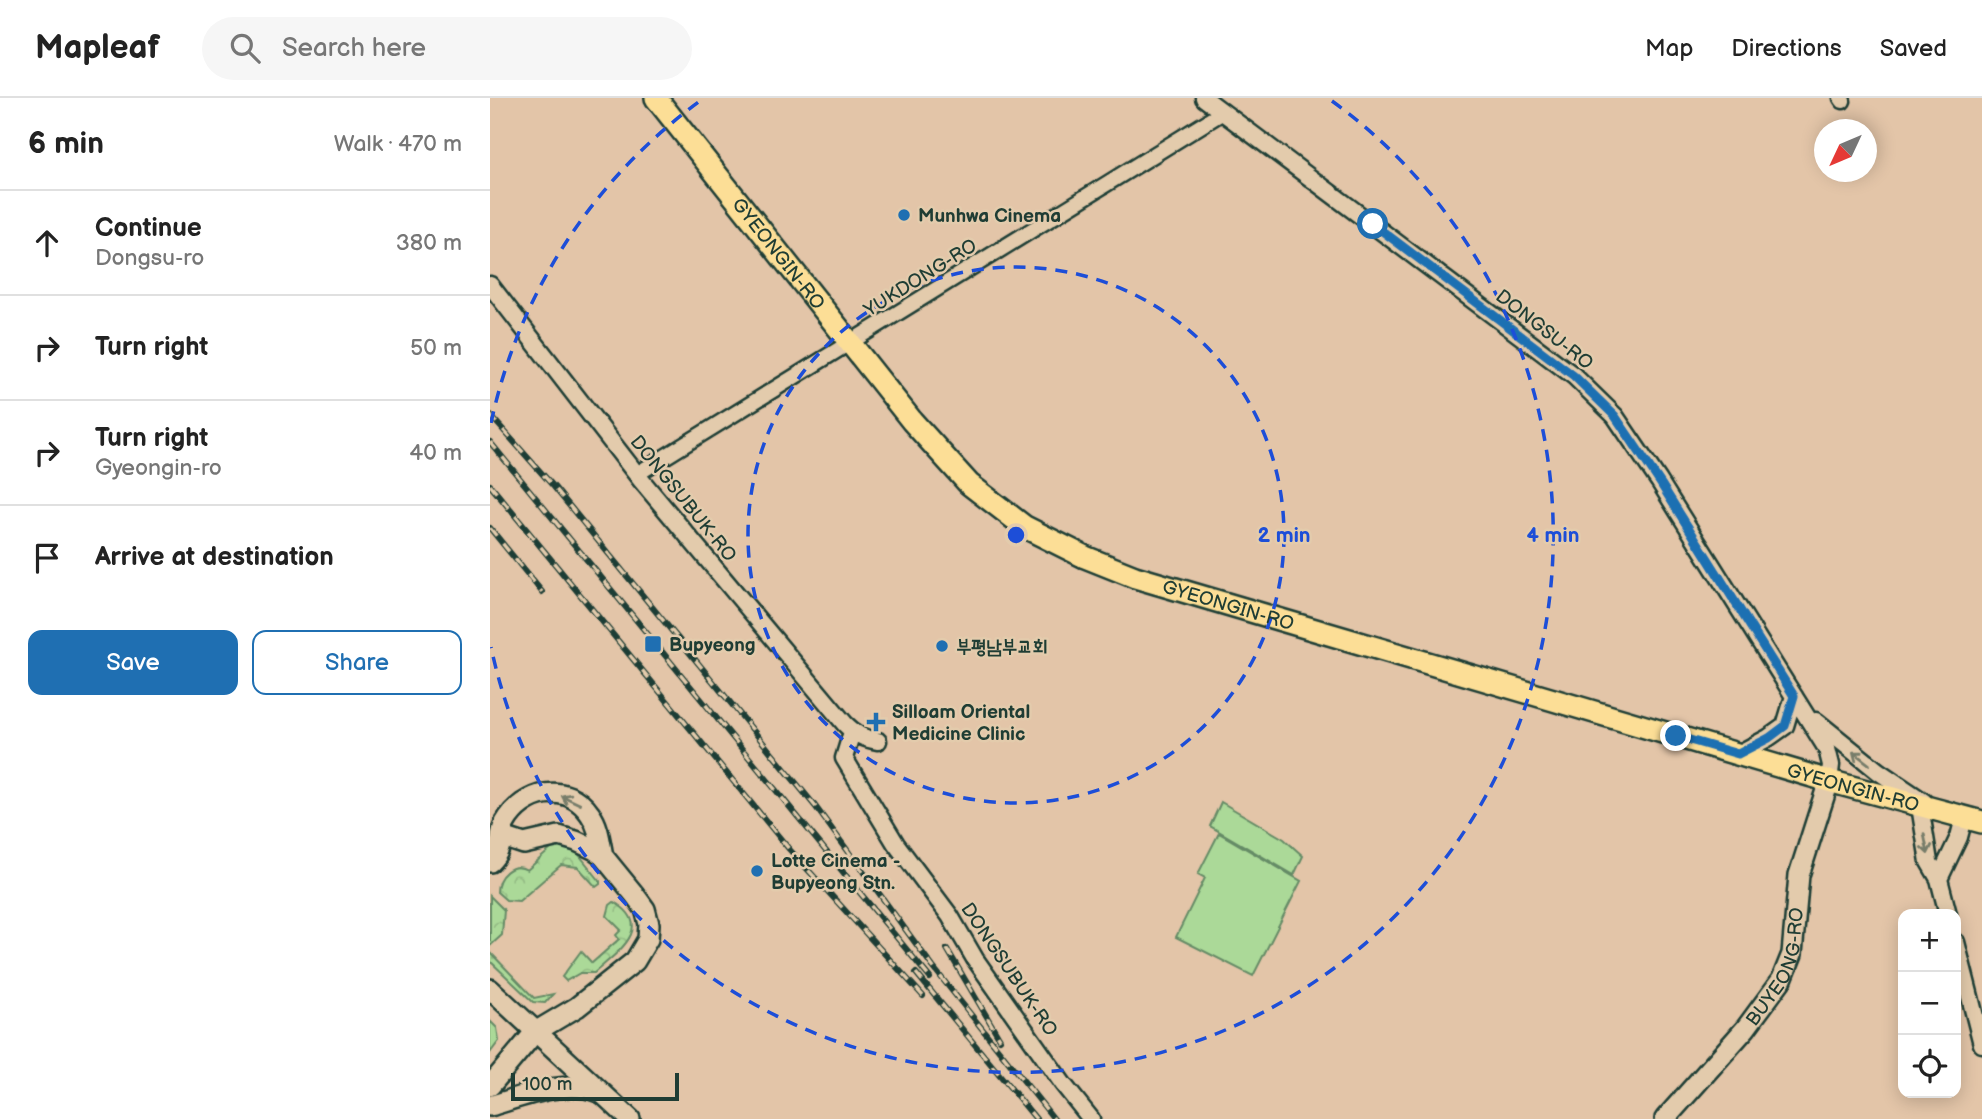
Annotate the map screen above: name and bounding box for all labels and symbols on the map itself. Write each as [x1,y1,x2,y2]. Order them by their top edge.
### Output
north arrow [1814,119,1877,182]
street label: GYEONGIN-RO [727,194,829,314]
place label: Munhwa Cinema [918,205,1061,228]
marker: Munhwa Cinema [896,207,912,223]
route start [1357,208,1388,239]
street label: YUKDONG-RO [859,234,982,323]
street label: DONGSU-RO [1491,285,1597,375]
street label: DONGSUBUK-RO [625,431,741,567]
centre of rings [1004,523,1028,547]
text: 2 min [1257,523,1311,548]
text: 4 min [1527,523,1579,548]
street label: GYEONGIN-RO [1160,576,1296,636]
marker: Bupyeong [643,634,663,654]
place label: Bupyeong [669,634,756,657]
place label: 부평남부교회 [956,636,1048,659]
marker: 부평남부교회 [934,638,950,654]
place label: Silloam Oriental Medicine Clinic [892,701,1030,746]
marker: Silloam Oriental Medicine Clinic [866,712,886,732]
route end [1660,720,1691,751]
one-way arrow [1853,751,1871,766]
street label: GYEONGIN-RO [1784,759,1921,818]
one-way arrow [561,792,582,806]
one-way arrow [1919,832,1933,855]
place label: Lotte Cinema - Bupyeong Stn. [771,850,901,895]
marker: Lotte Cinema - Bupyeong Stn. [749,863,765,879]
street label: DONGSUBUK-RO [956,899,1062,1041]
street label: BUYEONG-RO [1741,907,1809,1031]
scale bar [511,1070,679,1102]

